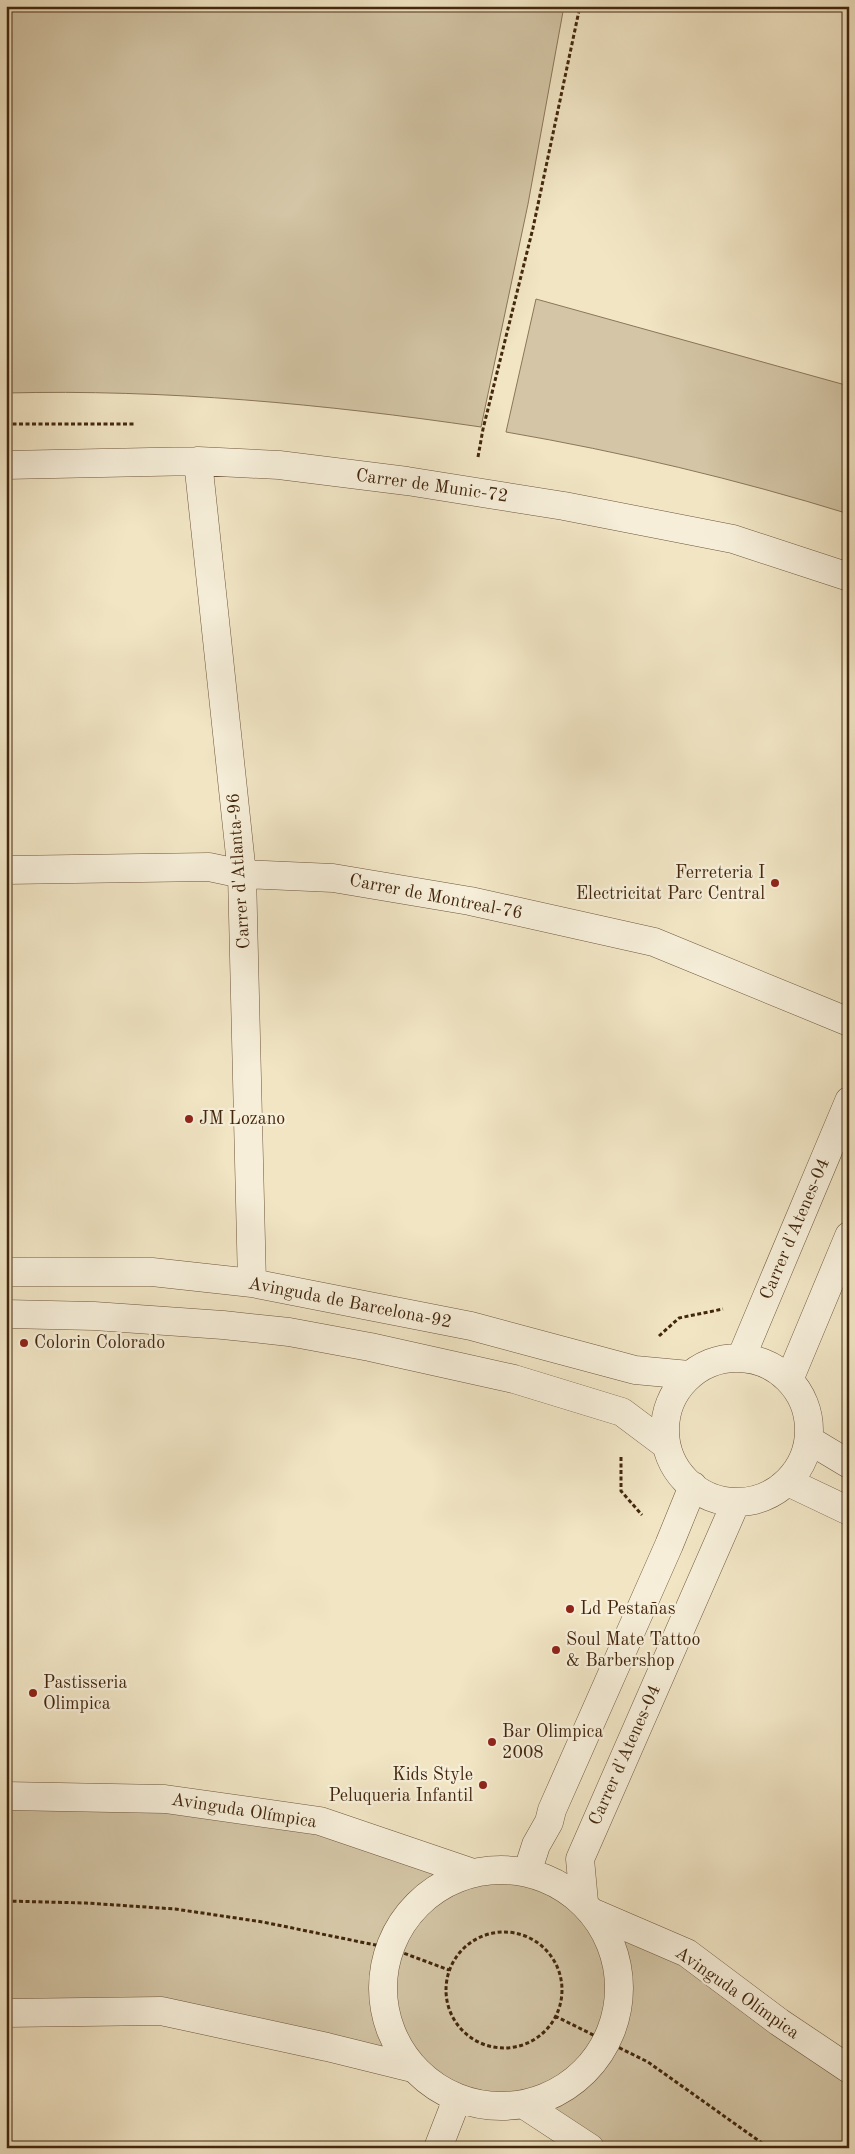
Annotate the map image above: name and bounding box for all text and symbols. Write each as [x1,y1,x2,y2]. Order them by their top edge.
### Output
street label: Carrer de Munic-72 [355,466,509,506]
street label: Carrer d'Atlanta-96 [225,792,253,950]
place label: Ferreteria I Electricitat Parc Central [576,864,765,903]
street label: Carrer de Montreal-76 [348,871,524,923]
marker: Ferreteria I Electricitat Parc Central [769,877,781,889]
place label: JM Lozano [199,1110,285,1128]
marker: JM Lozano [183,1113,195,1125]
street label: Carrer d'Atenes-04 [757,1156,833,1302]
street label: Avinguda de Barcelona-92 [247,1274,453,1332]
place label: Colorin Colorado [34,1334,165,1352]
marker: Colorin Colorado [18,1337,30,1349]
place label: Ld Pestañas [580,1600,676,1618]
marker: Ld Pestañas [564,1603,576,1615]
place label: Soul Mate Tattoo & Barbershop [566,1631,701,1670]
marker: Soul Mate Tattoo & Barbershop [550,1644,562,1656]
place label: Pastisseria Olimpica [43,1674,127,1713]
street label: Carrer d'Atenes-04 [586,1682,664,1828]
marker: Pastisseria Olimpica [27,1687,39,1699]
place label: Bar Olimpica 2008 [502,1723,603,1762]
marker: Bar Olimpica 2008 [486,1736,498,1748]
place label: Kids Style Peluqueria Infantil [328,1766,473,1805]
marker: Kids Style Peluqueria Infantil [477,1779,489,1791]
street label: Avinguda Olímpica [170,1791,318,1831]
street label: Avinguda Olímpica [672,1943,802,2043]

